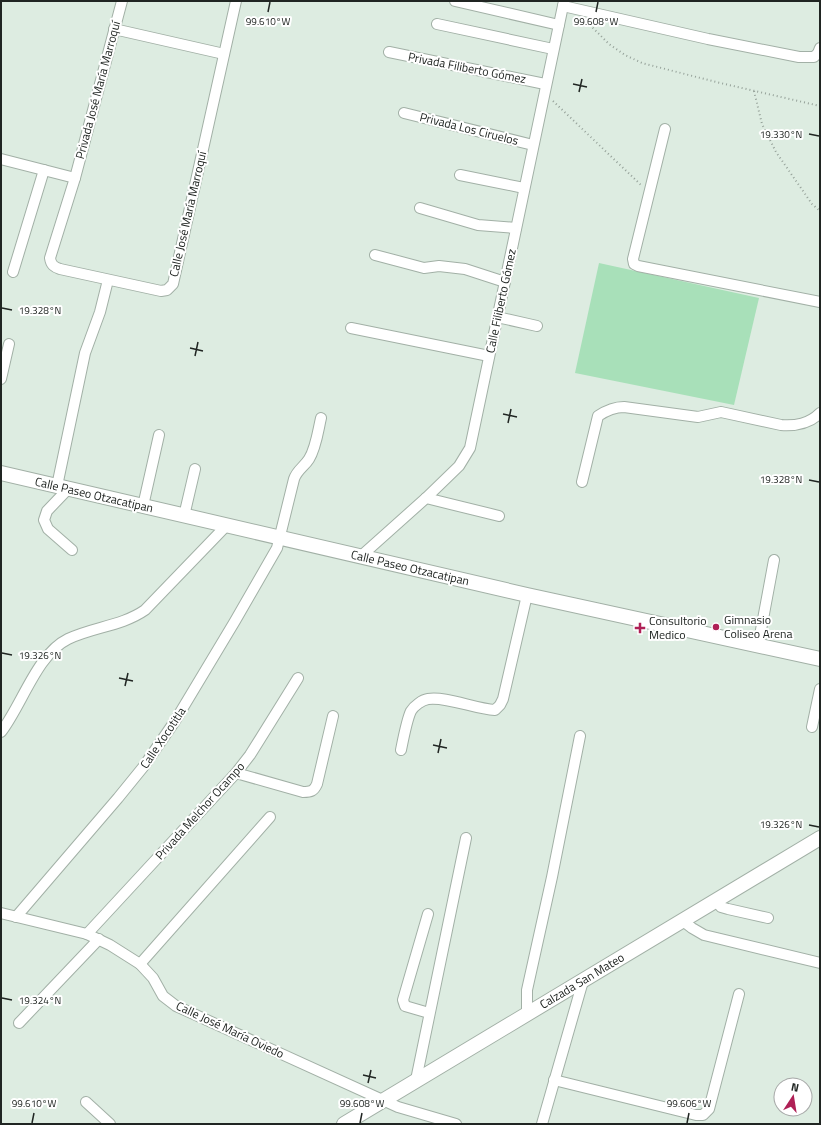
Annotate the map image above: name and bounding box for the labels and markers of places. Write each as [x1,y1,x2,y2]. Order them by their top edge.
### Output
place label: Gimnasio Coliseo Arena [724,610,792,643]
place label: Consultorio Medico [649,611,707,644]
marker: Consultorio Medico [634,622,646,634]
marker: Gimnasio Coliseo Arena [711,622,721,632]

